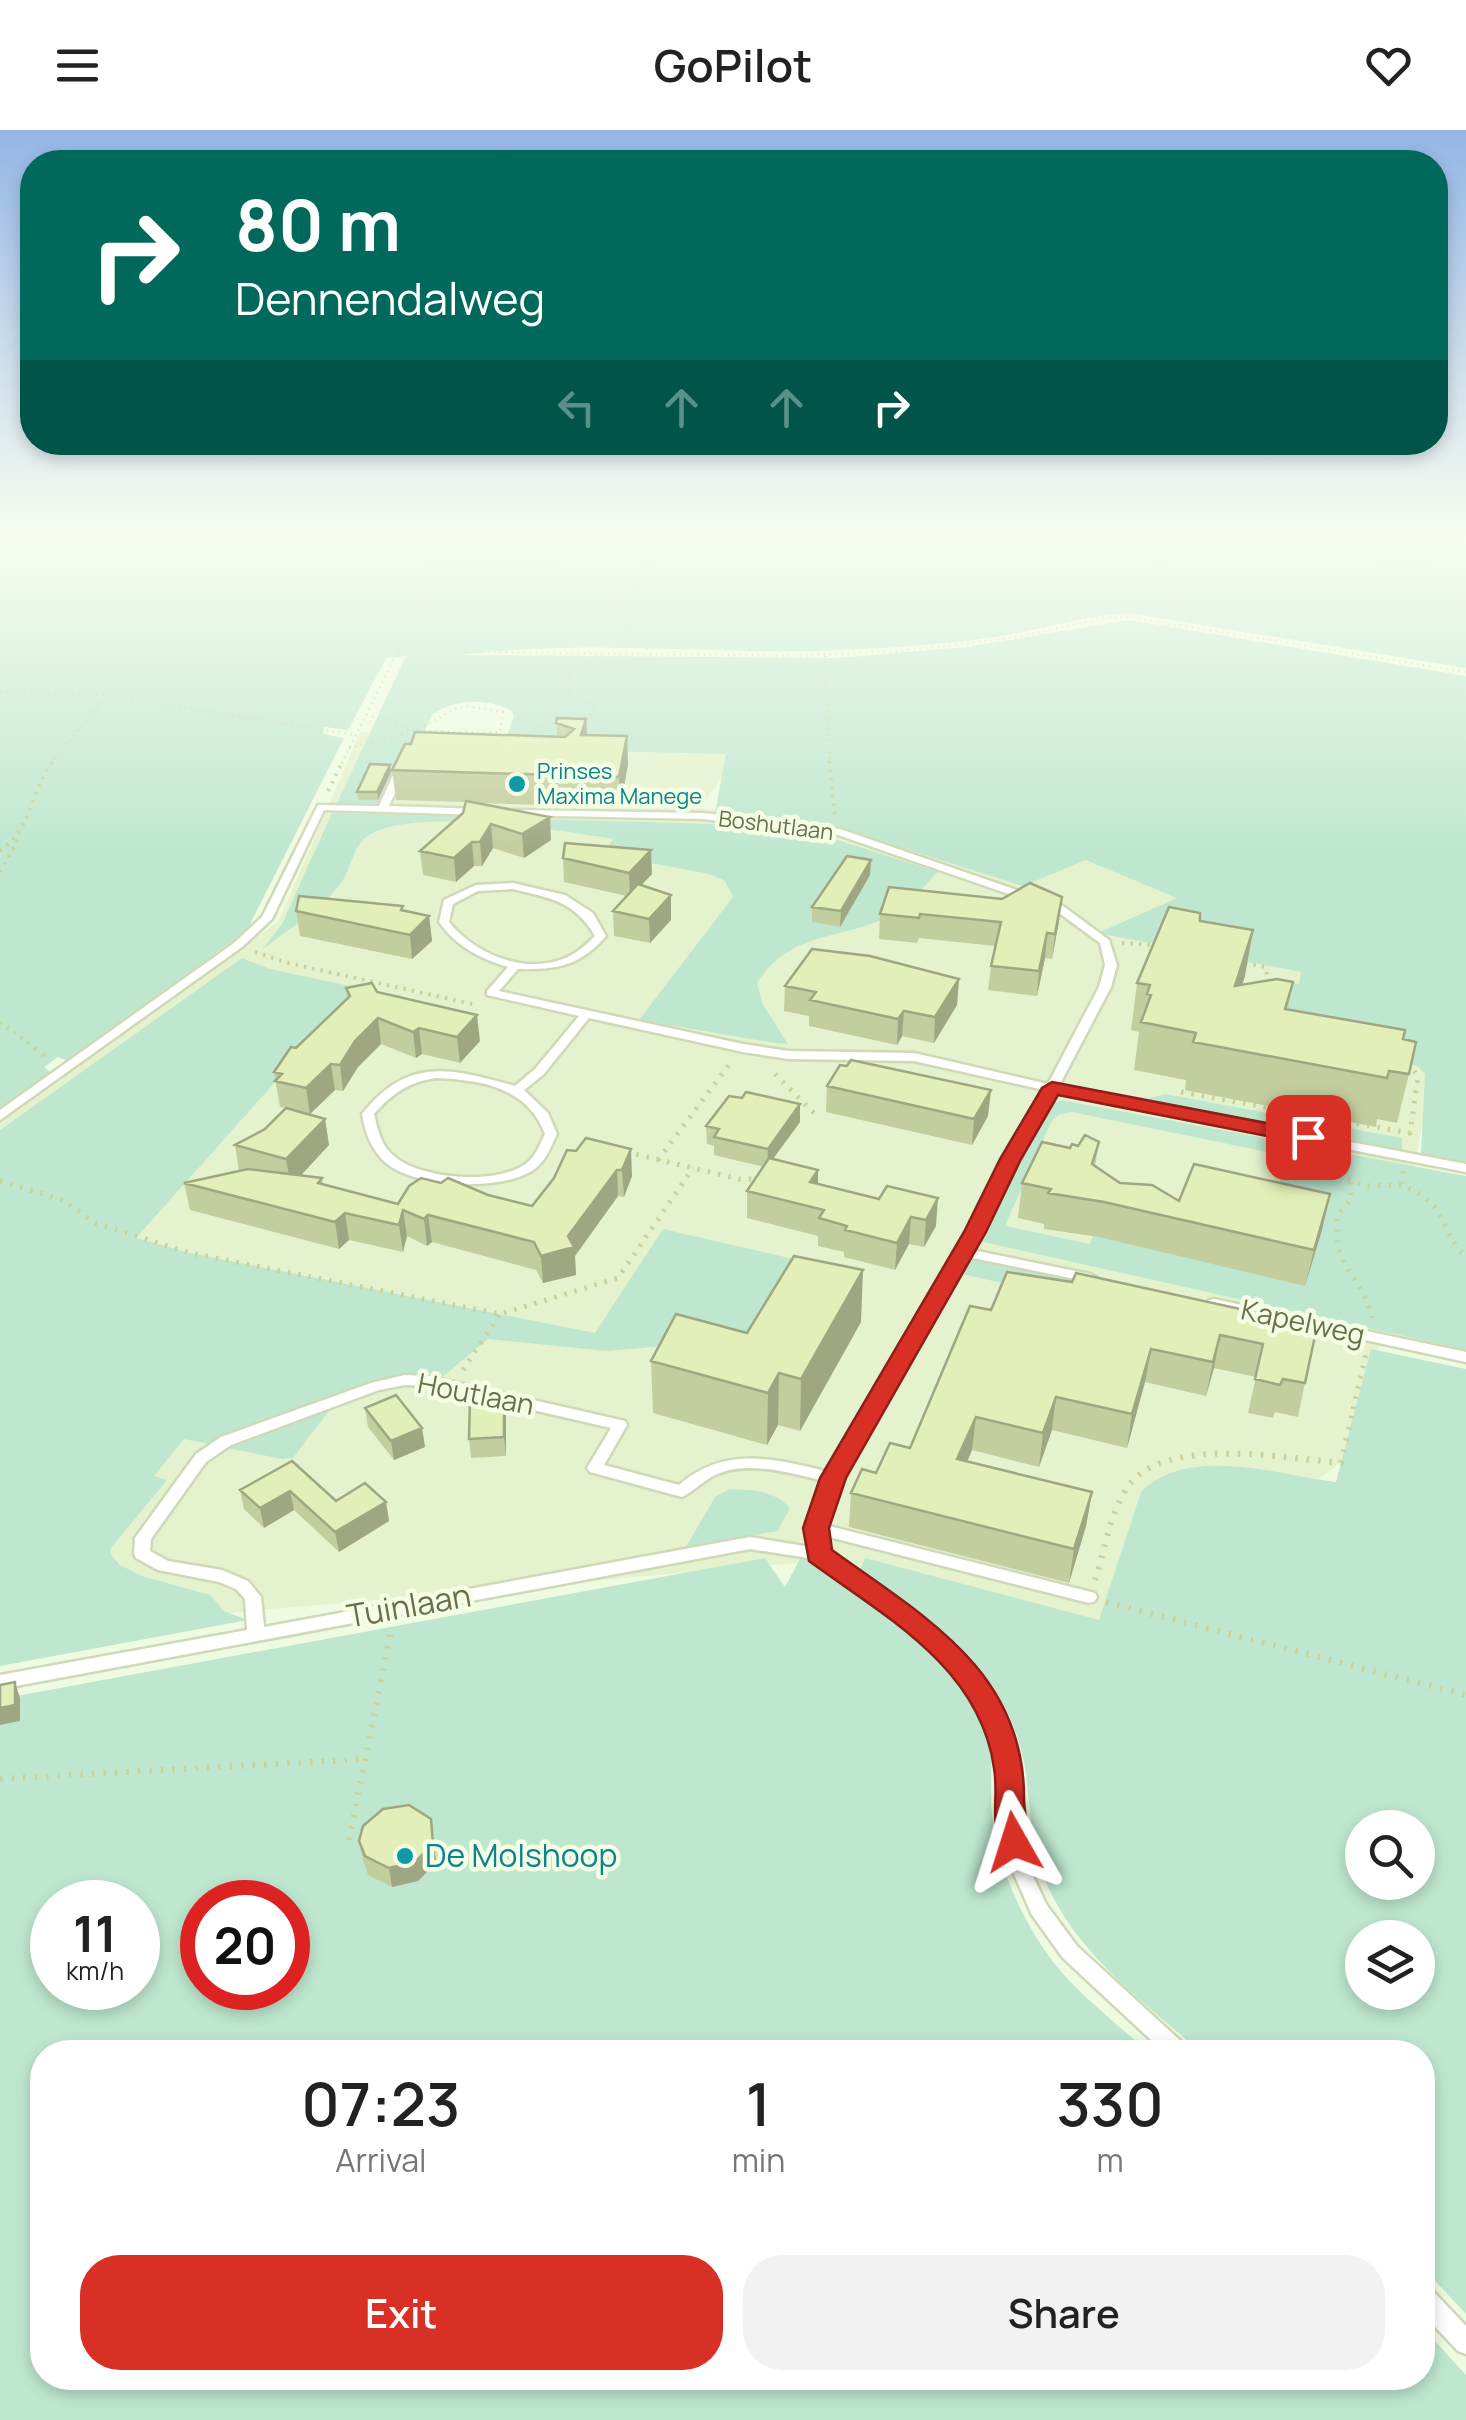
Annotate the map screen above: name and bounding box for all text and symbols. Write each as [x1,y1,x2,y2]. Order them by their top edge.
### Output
text: GoPilot [654,34,812,96]
icon: menu [50,38,105,93]
icon: heart [1361,38,1416,93]
text: 80 m [235,176,401,272]
icon: right [70,190,200,320]
text: Dennendalweg [235,267,545,329]
icon: left [549,380,604,435]
icon: ahead [654,380,709,435]
icon: ahead [759,380,814,435]
icon: right [864,380,919,435]
place label: Prinses Maxima Manege [537,756,702,811]
marker: Prinses Maxima Manege [506,773,528,795]
street label: Boshutlaan [717,803,835,847]
pin [1266,1095,1351,1180]
icon: arrive [1281,1110,1336,1165]
street label: Kapelweg [1238,1289,1369,1353]
street label: Houtlaan [415,1363,538,1423]
street label: Tuinlaan [343,1572,474,1638]
position arrow [962,1790,1066,1894]
map controls [1345,1810,1435,2010]
button: search [1345,1810,1435,1900]
place label: De Molshoop [425,1833,618,1877]
marker: De Molshoop [394,1845,416,1867]
speed limit sign: 20 [180,1880,310,2010]
text: 11 [73,1899,117,1967]
button: layers [1345,1920,1435,2010]
text: km/h [66,1953,124,1988]
text: 07:23 [301,2062,460,2144]
text: 1 [746,2062,771,2144]
text: 330 [1057,2062,1164,2144]
text: Arrival [335,2138,427,2182]
text: min [732,2138,785,2182]
text: m [1097,2138,1124,2182]
button: Exit [80,2255,723,2370]
button: Share [743,2255,1385,2370]

